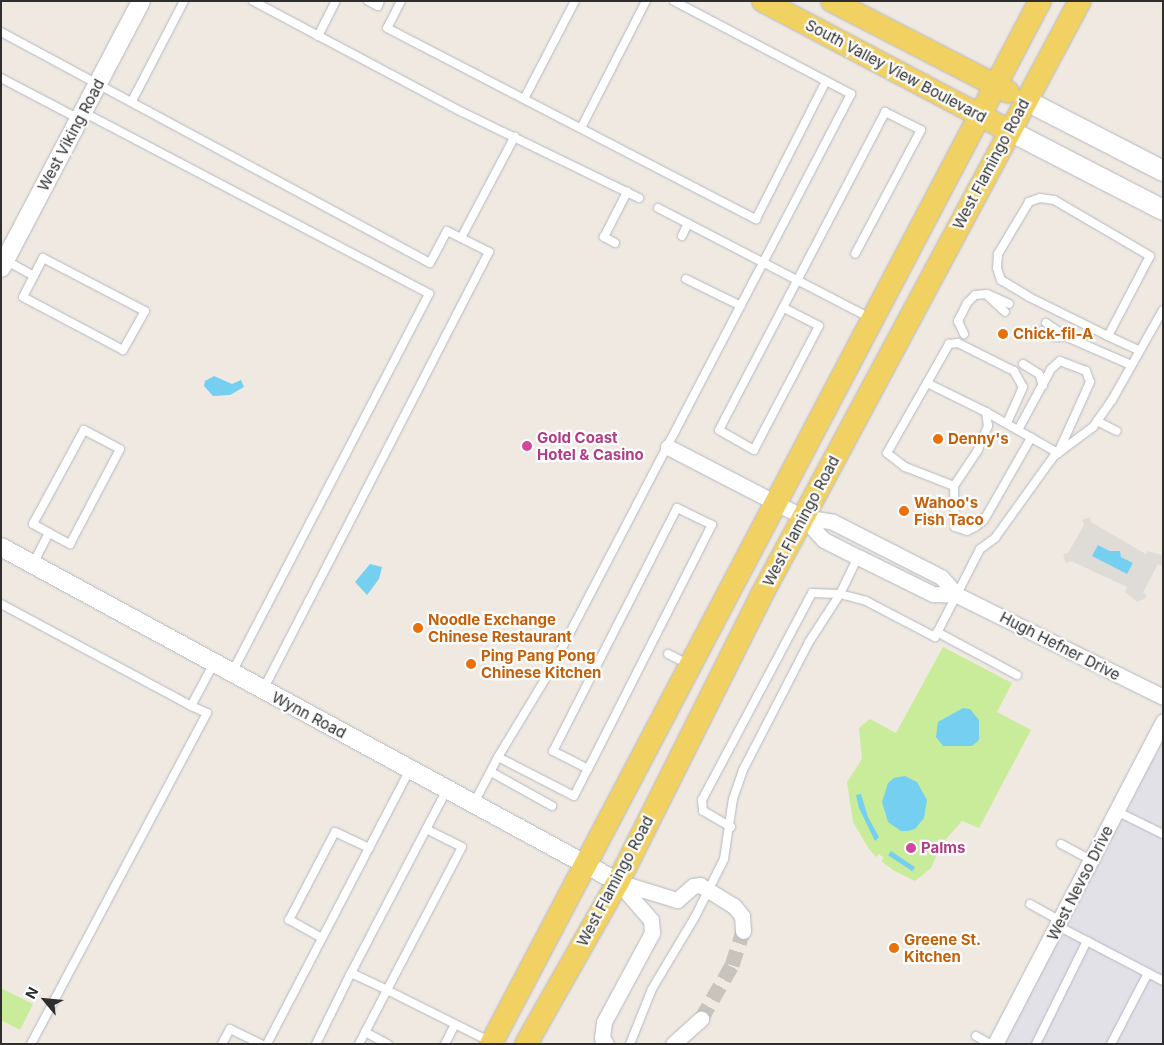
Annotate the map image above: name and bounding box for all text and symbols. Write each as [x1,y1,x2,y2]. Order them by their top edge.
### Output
street label: South Valley View Boulevard [803,16,989,126]
street label: West Viking Road [34,76,108,194]
street label: West Flamingo Road [949,96,1033,232]
place label: Chick-fil-A [1013,325,1093,343]
marker: Chick-fil-A [997,328,1009,340]
place label: Gold Coast Hotel & Casino [537,428,644,463]
place label: Denny's [948,430,1009,448]
marker: Denny's [932,433,944,445]
marker: Gold Coast Hotel & Casino [521,440,533,452]
street label: West Flamingo Road [759,453,843,589]
place label: Wahoo's Fish Taco [914,493,984,528]
marker: Wahoo's Fish Taco [898,505,910,517]
street label: Hugh Hefner Drive [997,608,1123,684]
place label: Noodle Exchange Chinese Restaurant [428,610,572,645]
marker: Noodle Exchange Chinese Restaurant [412,622,424,634]
place label: Ping Pang Pong Chinese Kitchen [481,646,601,681]
marker: Ping Pang Pong Chinese Kitchen [465,658,477,670]
street label: Wynn Road [269,688,349,742]
street label: West Flamingo Road [573,813,657,949]
street label: West Nevso Drive [1043,823,1117,943]
place label: Palms [921,839,965,857]
marker: Palms [905,842,917,854]
place label: Greene St. Kitchen [904,930,981,965]
marker: Greene St. Kitchen [888,942,900,954]
north arrow [20,975,70,1025]
text: N [21,984,41,1001]

